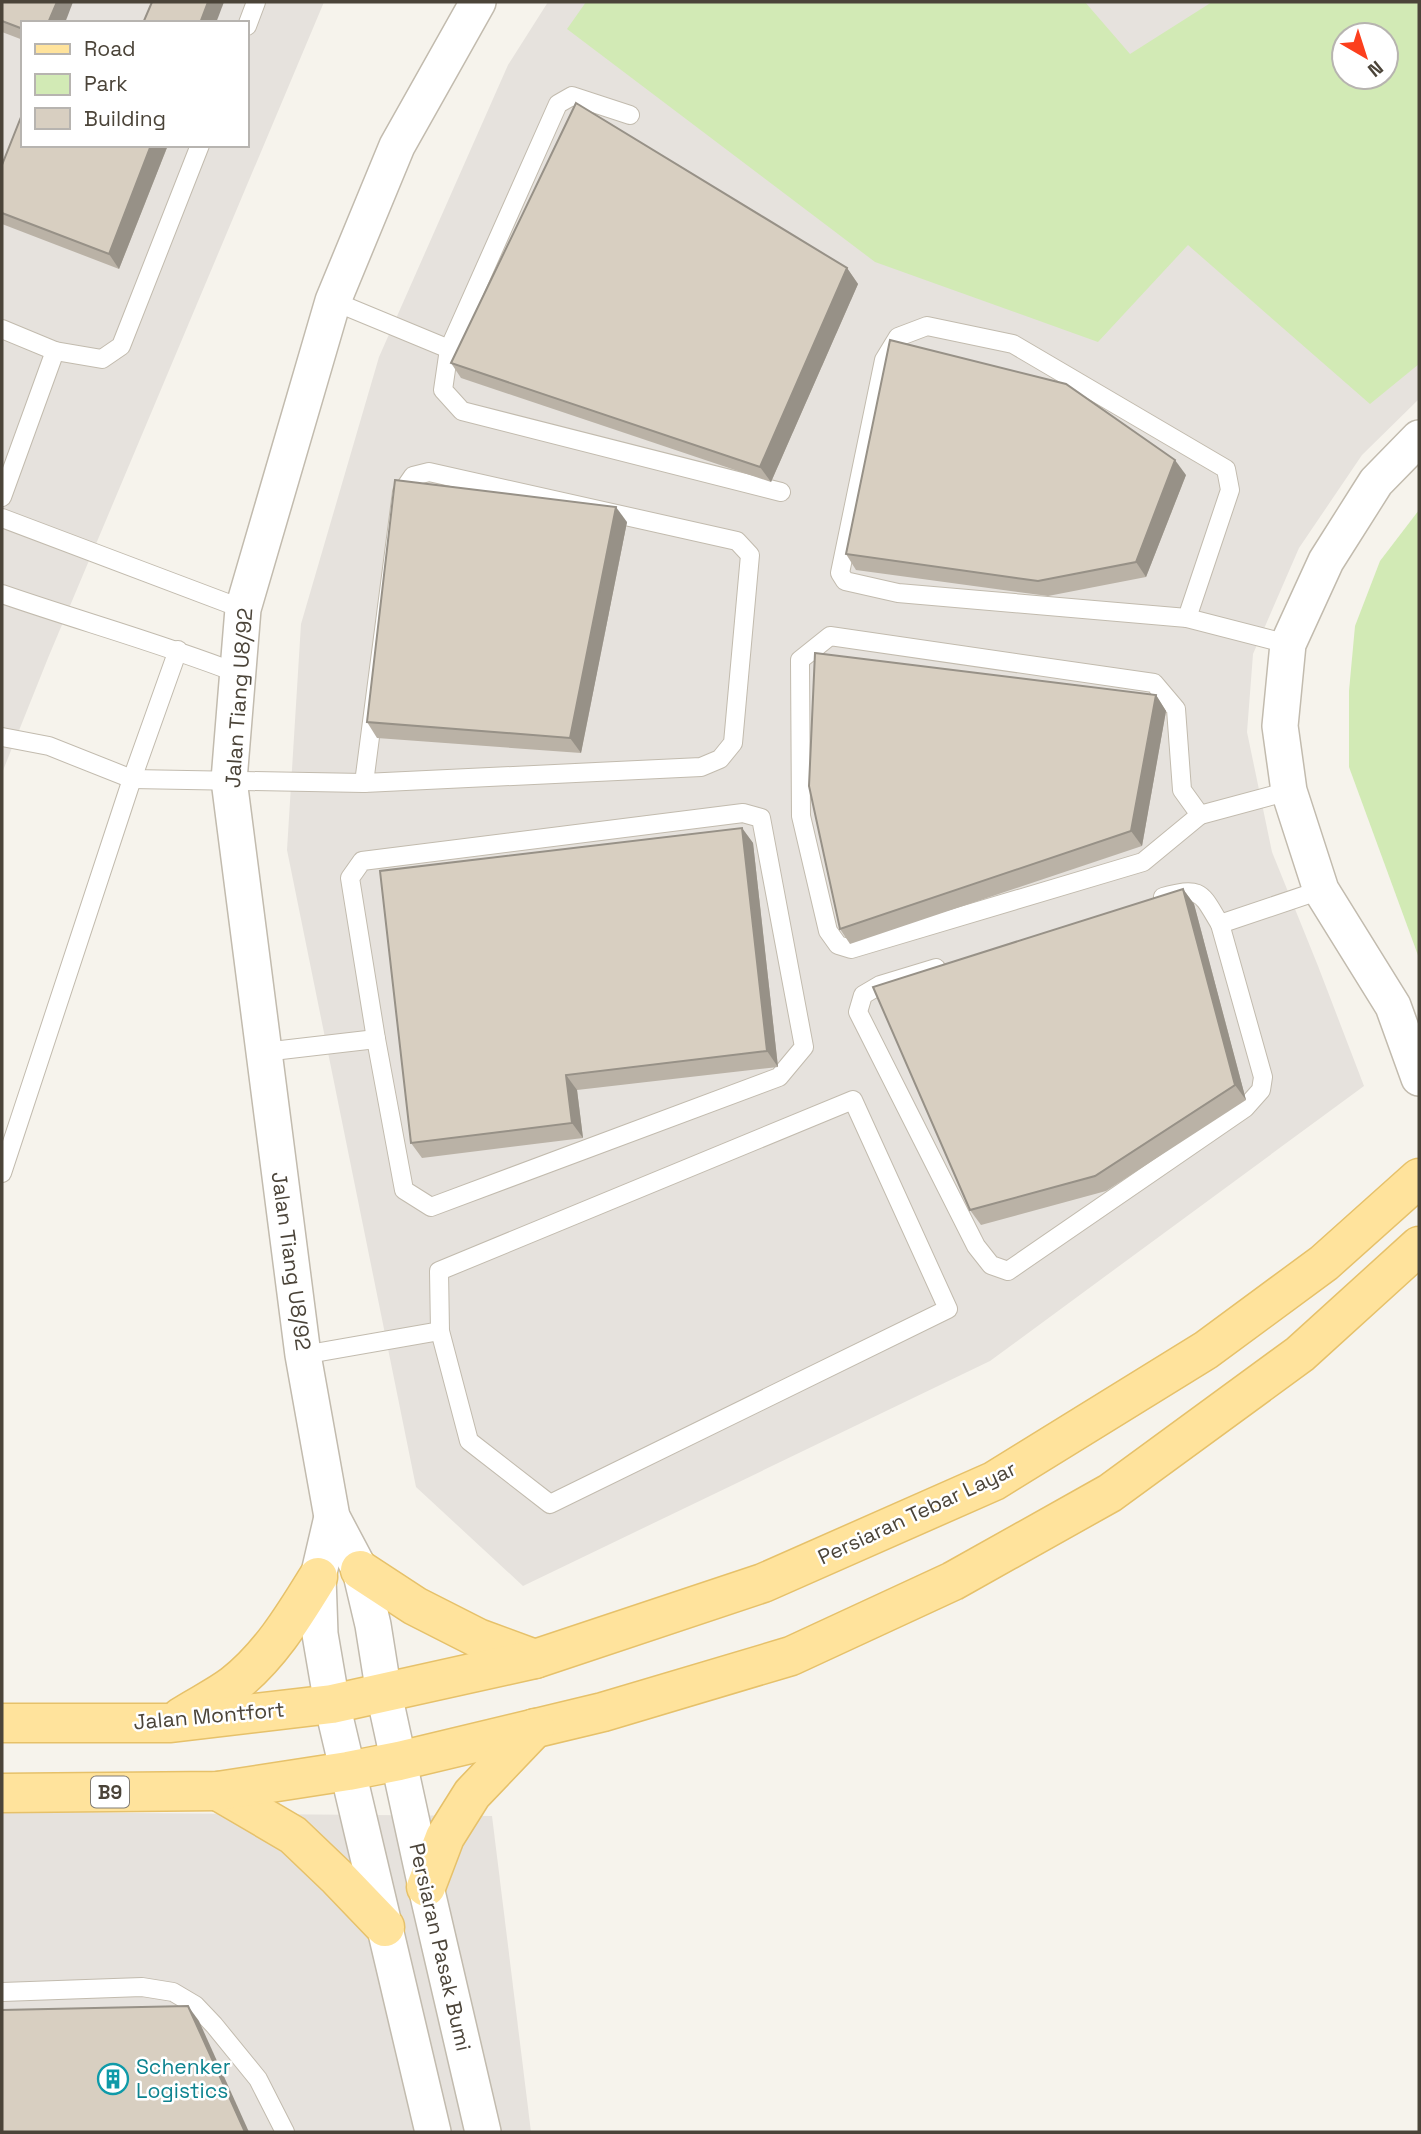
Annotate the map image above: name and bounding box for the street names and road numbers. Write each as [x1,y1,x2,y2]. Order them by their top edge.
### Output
street label: Jalan Tiang U8/92 [219,607,258,789]
street label: Jalan Tiang U8/92 [266,1170,317,1352]
street label: Persiaran Tebar Layar [813,1455,1020,1570]
street label: Jalan Montfort [132,1695,286,1736]
road number: B9 [91,1776,129,1808]
street label: Persiaran Pasak Bumi [403,1840,478,2054]

